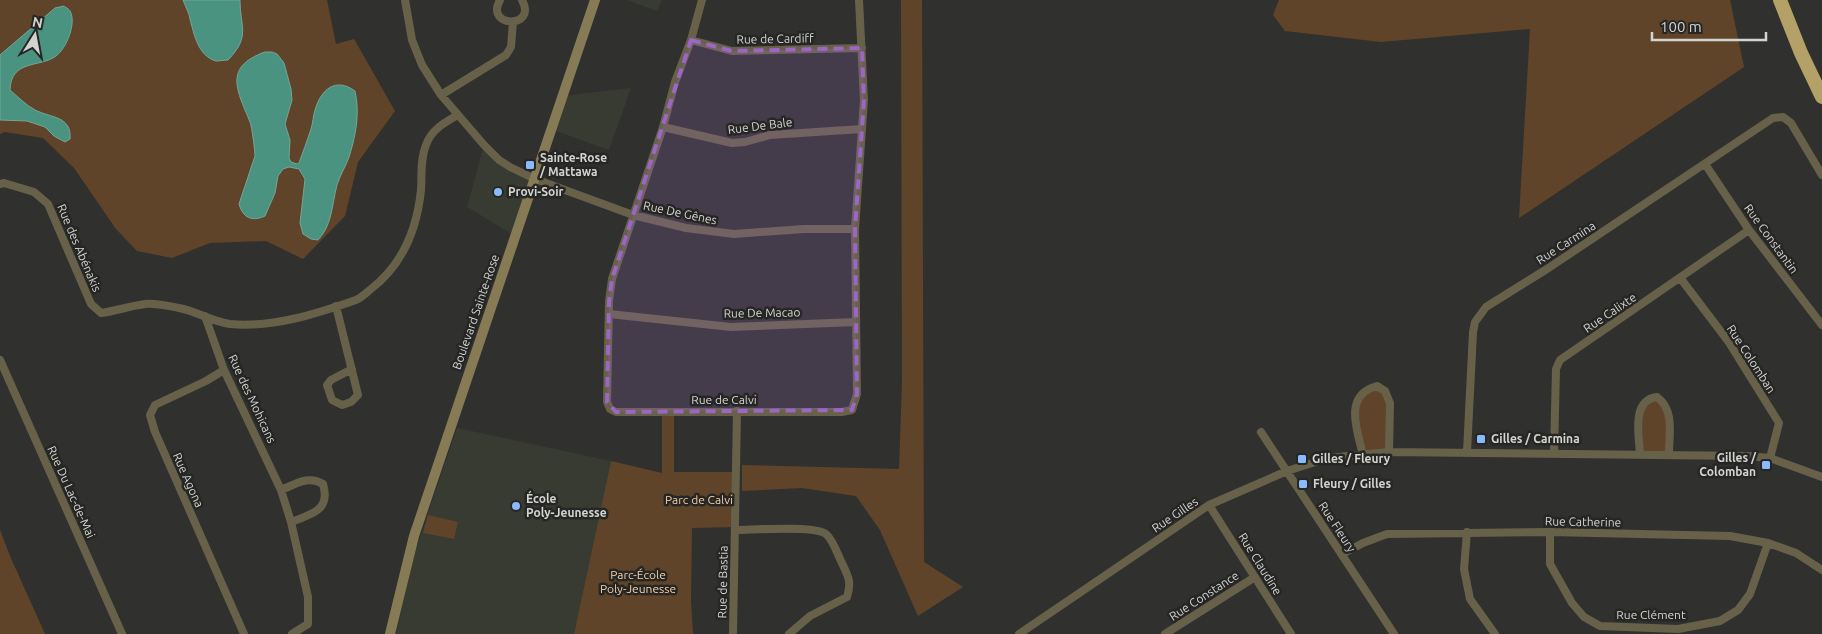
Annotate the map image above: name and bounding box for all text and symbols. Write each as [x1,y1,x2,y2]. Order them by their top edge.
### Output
north arrow [10,10,60,60]
scale bar [1652,10,1766,42]
text: N [31,13,44,31]
text: 100 m [1660,18,1702,35]
street label: Rue de Cardiff [736,31,815,46]
street label: Rue De Bale [727,115,793,136]
place label: Sainte-Rose / Mattawa [539,151,607,178]
marker: Sainte-Rose / Mattawa [524,159,536,171]
place label: Provi-Soir [508,185,564,198]
marker: Provi-Soir [492,186,504,198]
street label: Rue De Gênes [642,198,718,227]
street label: Rue des Abénakis [55,202,104,294]
street label: Rue Constantin [1742,202,1801,276]
street label: Rue Carmina [1534,219,1598,267]
street label: Boulevard Sainte-Rose [450,253,501,371]
street label: Rue Calixte [1581,290,1639,335]
street label: Rue De Macao [723,305,801,320]
street label: Rue Colomban [1725,322,1778,395]
street label: Rue des Mohicans [226,352,279,445]
street label: Rue de Calvi [691,393,757,406]
place label: Gilles / Carmina [1491,432,1580,445]
marker: Gilles / Carmina [1475,433,1487,445]
street label: Rue Du Lac-de-Mai [45,444,98,540]
street label: Rue Agona [171,450,206,509]
place label: Gilles / Colomban [1699,451,1757,478]
place label: Gilles / Fleury [1312,452,1391,465]
marker: Gilles / Fleury [1296,453,1308,465]
marker: Gilles / Colomban [1760,459,1772,471]
place label: Fleury / Gilles [1313,477,1392,490]
marker: Fleury / Gilles [1297,478,1309,490]
place label: École Poly-Jeunesse [526,490,607,519]
park label: Parc de Calvi [665,493,733,506]
street label: Rue Gilles [1149,494,1200,535]
street label: Rue Fleury [1316,499,1359,554]
marker: École Poly-Jeunesse [510,500,522,512]
street label: Rue Catherine [1545,514,1621,529]
street label: Rue Claudine [1236,530,1285,597]
street label: Rue de Bastia [715,545,730,619]
park label: Parc-École Poly-Jeunesse [600,568,676,595]
street label: Rue Constance [1167,568,1241,623]
street label: Rue Clément [1616,608,1686,621]

